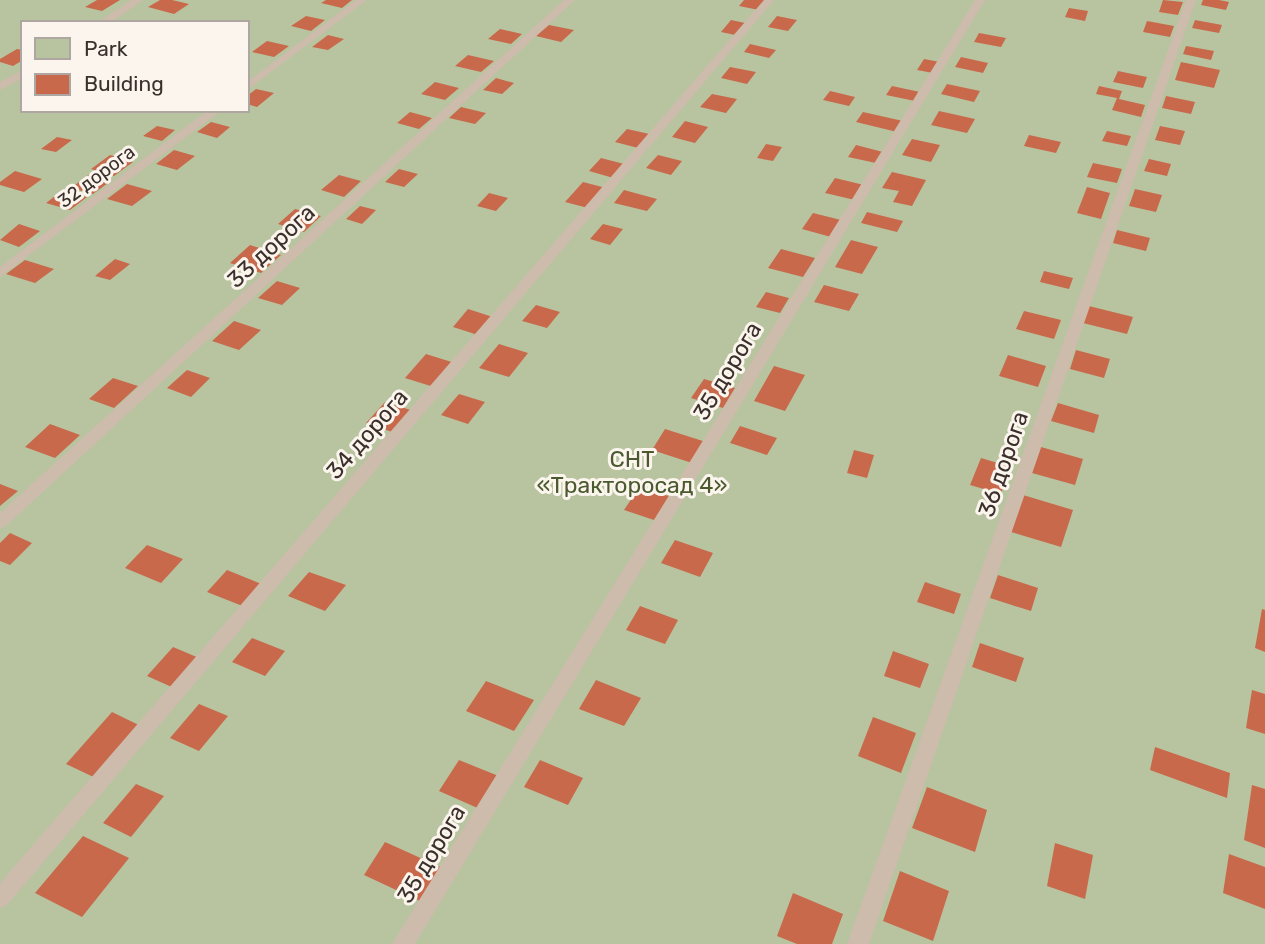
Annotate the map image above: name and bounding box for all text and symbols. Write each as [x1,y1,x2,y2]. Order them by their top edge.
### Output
legend [21,21,248,112]
text: Park [84,36,128,61]
text: Building [84,71,164,96]
street label: 32 дорога [53,140,139,213]
street label: 33 дорога [221,198,321,294]
street label: 35 дорога [687,317,767,425]
street label: 34 дорога [320,383,414,485]
street label: 36 дорога [972,408,1034,520]
park label: СНТ «Тракторосад 4» [536,445,728,499]
street label: 35 дорога [391,800,471,908]

